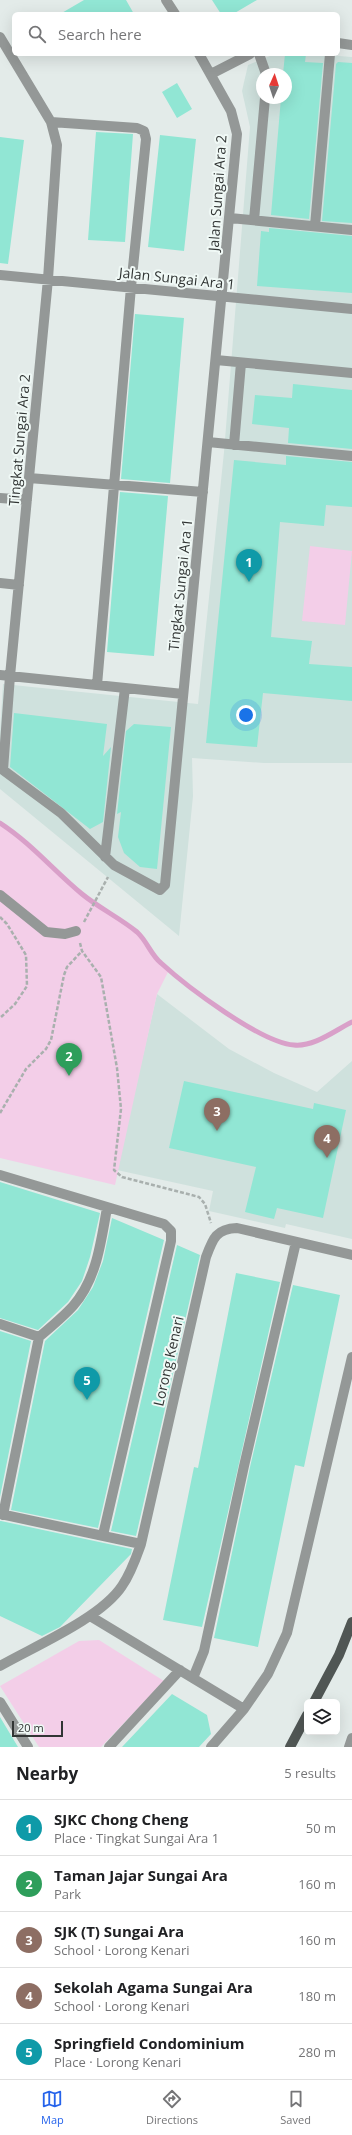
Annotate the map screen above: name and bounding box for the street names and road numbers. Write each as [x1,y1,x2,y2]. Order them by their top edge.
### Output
street label: Jalan Sungai Ara 2 [203,134,231,254]
street label: Jalan Sungai Ara 1 [116,262,236,294]
street label: Tingkat Sungai Ara 2 [4,373,34,507]
street label: Tingkat Sungai Ara 1 [164,518,196,652]
street label: Lorong Kenari [148,1314,188,1408]

